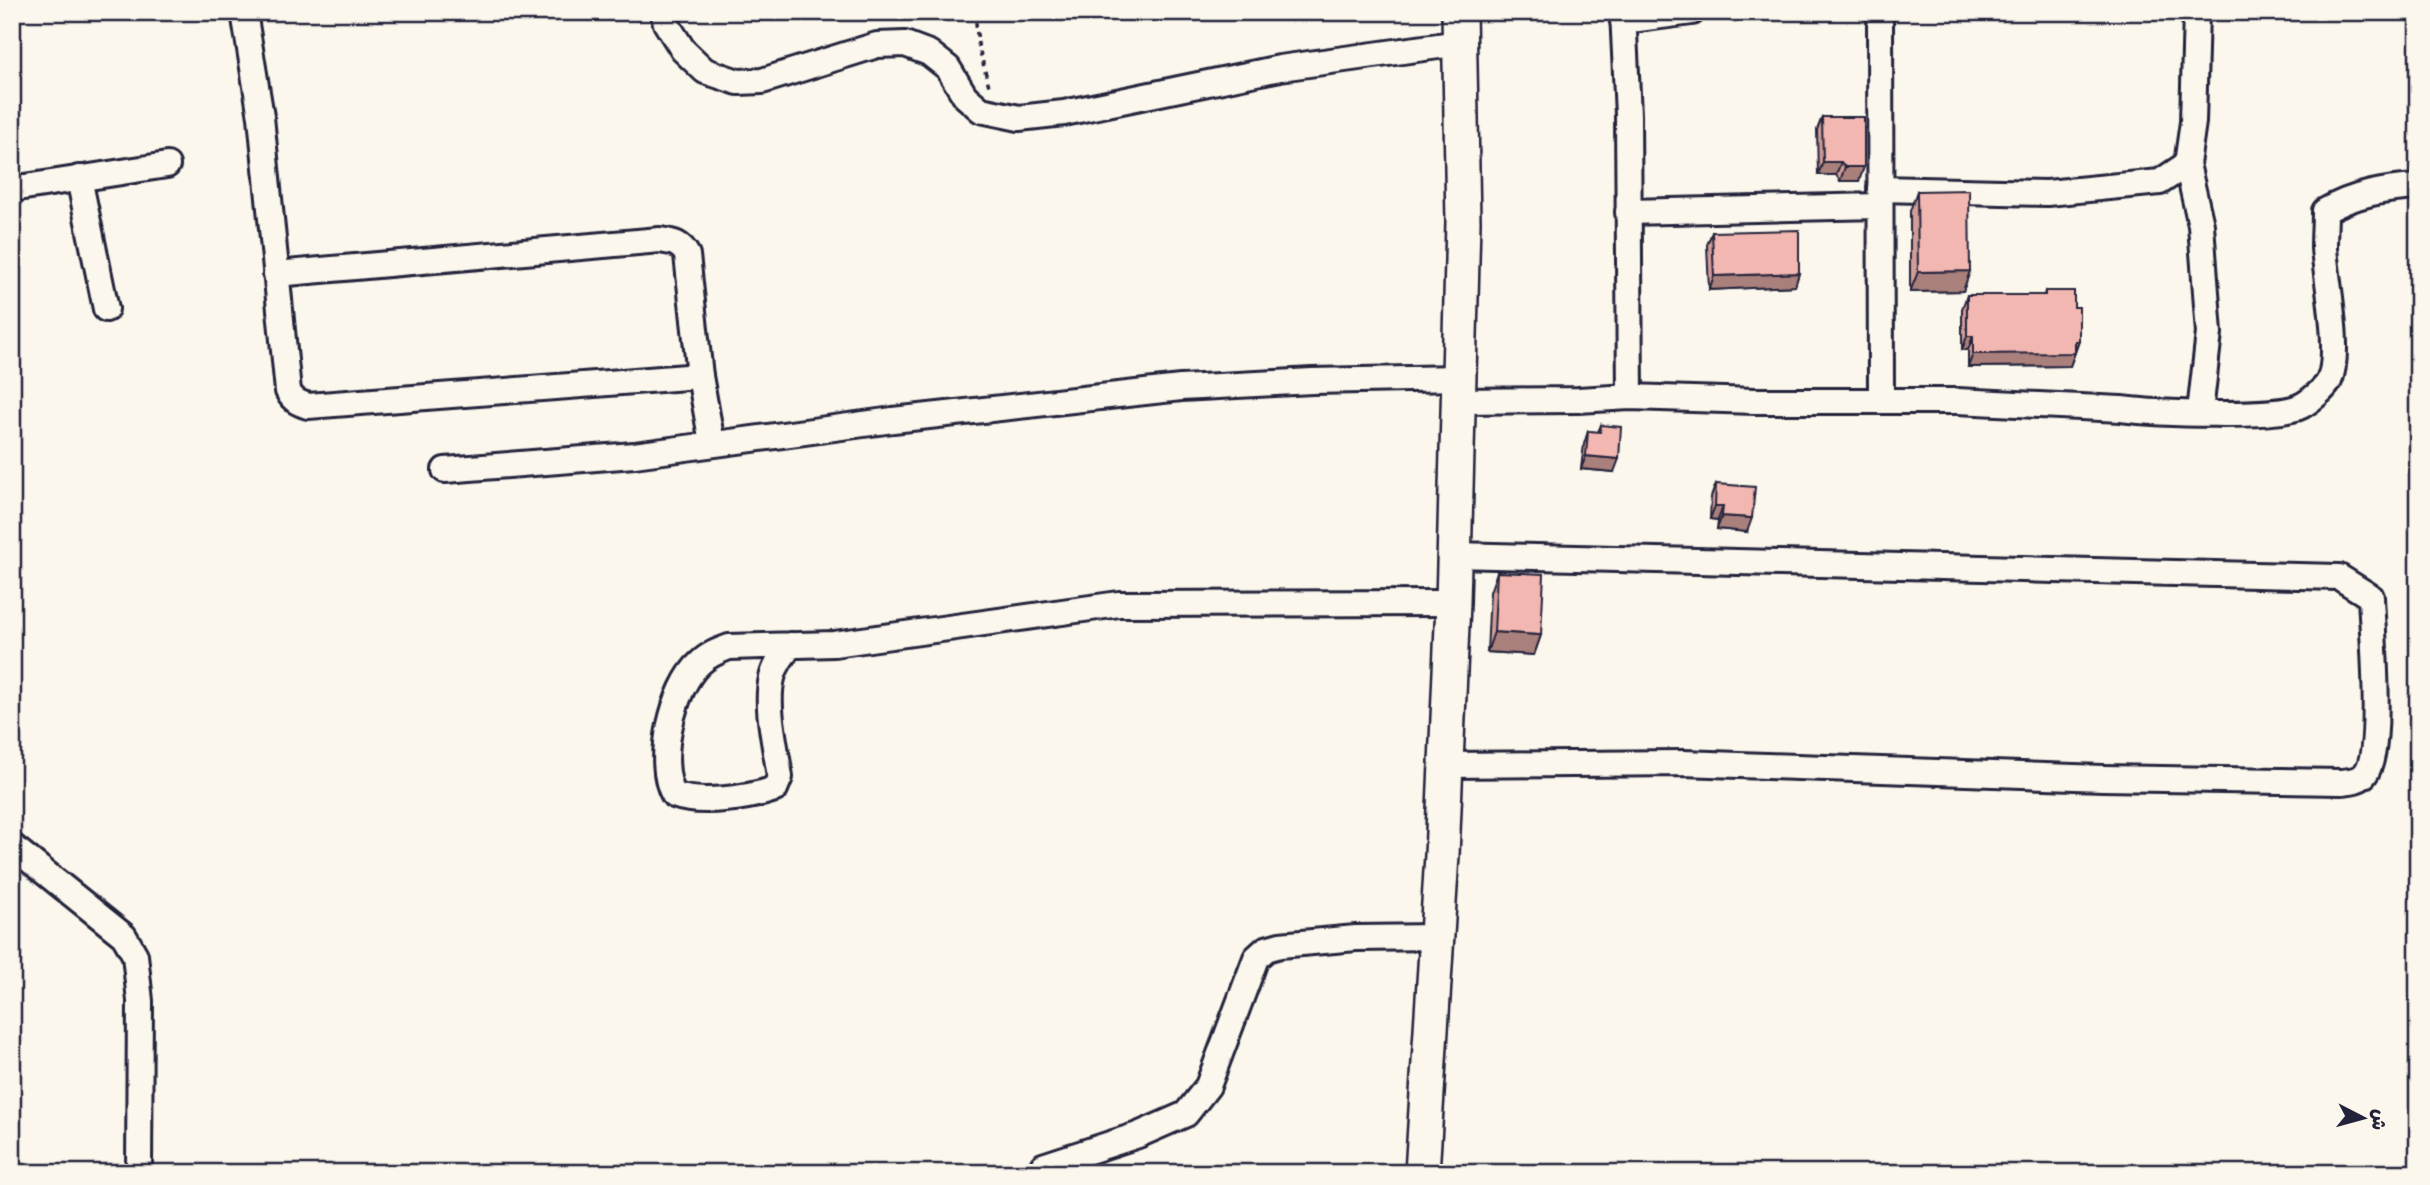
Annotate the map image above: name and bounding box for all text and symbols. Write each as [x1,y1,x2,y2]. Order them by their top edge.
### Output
north arrow [2328,1084,2398,1154]
text: ش [2366,1108,2392,1131]

